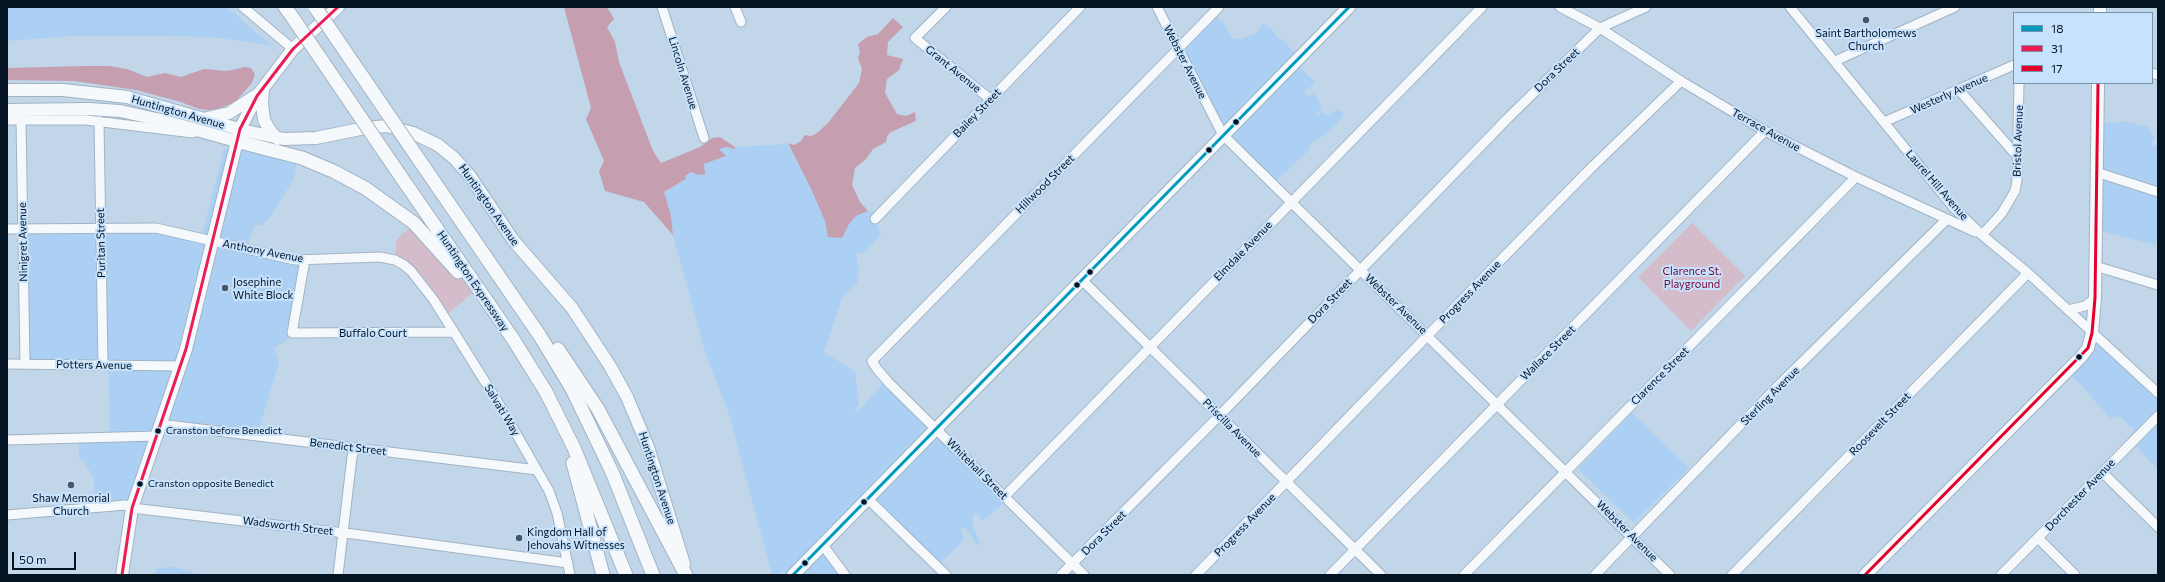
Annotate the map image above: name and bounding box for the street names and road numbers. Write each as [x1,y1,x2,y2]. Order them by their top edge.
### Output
street label: Webster Avenue [1161,23,1209,101]
street label: Lincoln Avenue [666,35,700,111]
street label: Grant Avenue [923,43,983,95]
street label: Dora Street [1532,45,1582,95]
street label: Westerly Avenue [1908,71,1990,117]
street label: Bailey Street [950,86,1004,140]
street label: Huntington Avenue [130,92,226,132]
street label: Bristol Avenue [2010,105,2026,177]
street label: Terrace Avenue [1729,106,1803,154]
street label: Laurel Hill Avenue [1903,147,1971,223]
street label: Hillwood Street [1013,152,1077,216]
street label: Huntington Avenue [456,162,522,248]
street label: Ninigret Avenue [16,202,30,282]
street label: Puritan Street [94,208,108,278]
street label: Elmdale Avenue [1211,218,1275,284]
street label: Huntington Expressway [434,228,512,334]
street label: Anthony Avenue [222,237,304,265]
street label: Progress Avenue [1437,258,1503,326]
street label: Webster Avenue [1362,271,1430,337]
street label: Dora Street [1305,276,1355,326]
street label: Wallace Street [1518,323,1578,383]
street label: Buffalo Court [339,326,407,340]
street label: Clarence Street [1628,344,1692,408]
street label: Potters Avenue [56,358,132,372]
street label: Sterling Avenue [1738,364,1802,428]
street label: Salvati Way [481,382,523,438]
street label: Roosevelt Street [1847,390,1913,458]
street label: Priscilla Avenue [1200,396,1264,460]
street label: Huntington Avenue [636,430,678,526]
street label: Benedict Street [309,436,387,458]
street label: Whitehall Street [944,436,1010,502]
street label: Dorchester Avenue [2042,456,2118,534]
street label: Progress Avenue [1212,491,1278,559]
street label: Webster Avenue [1594,498,1660,564]
street label: Dora Street [1079,508,1129,558]
street label: Wadsworth Street [242,514,334,538]

